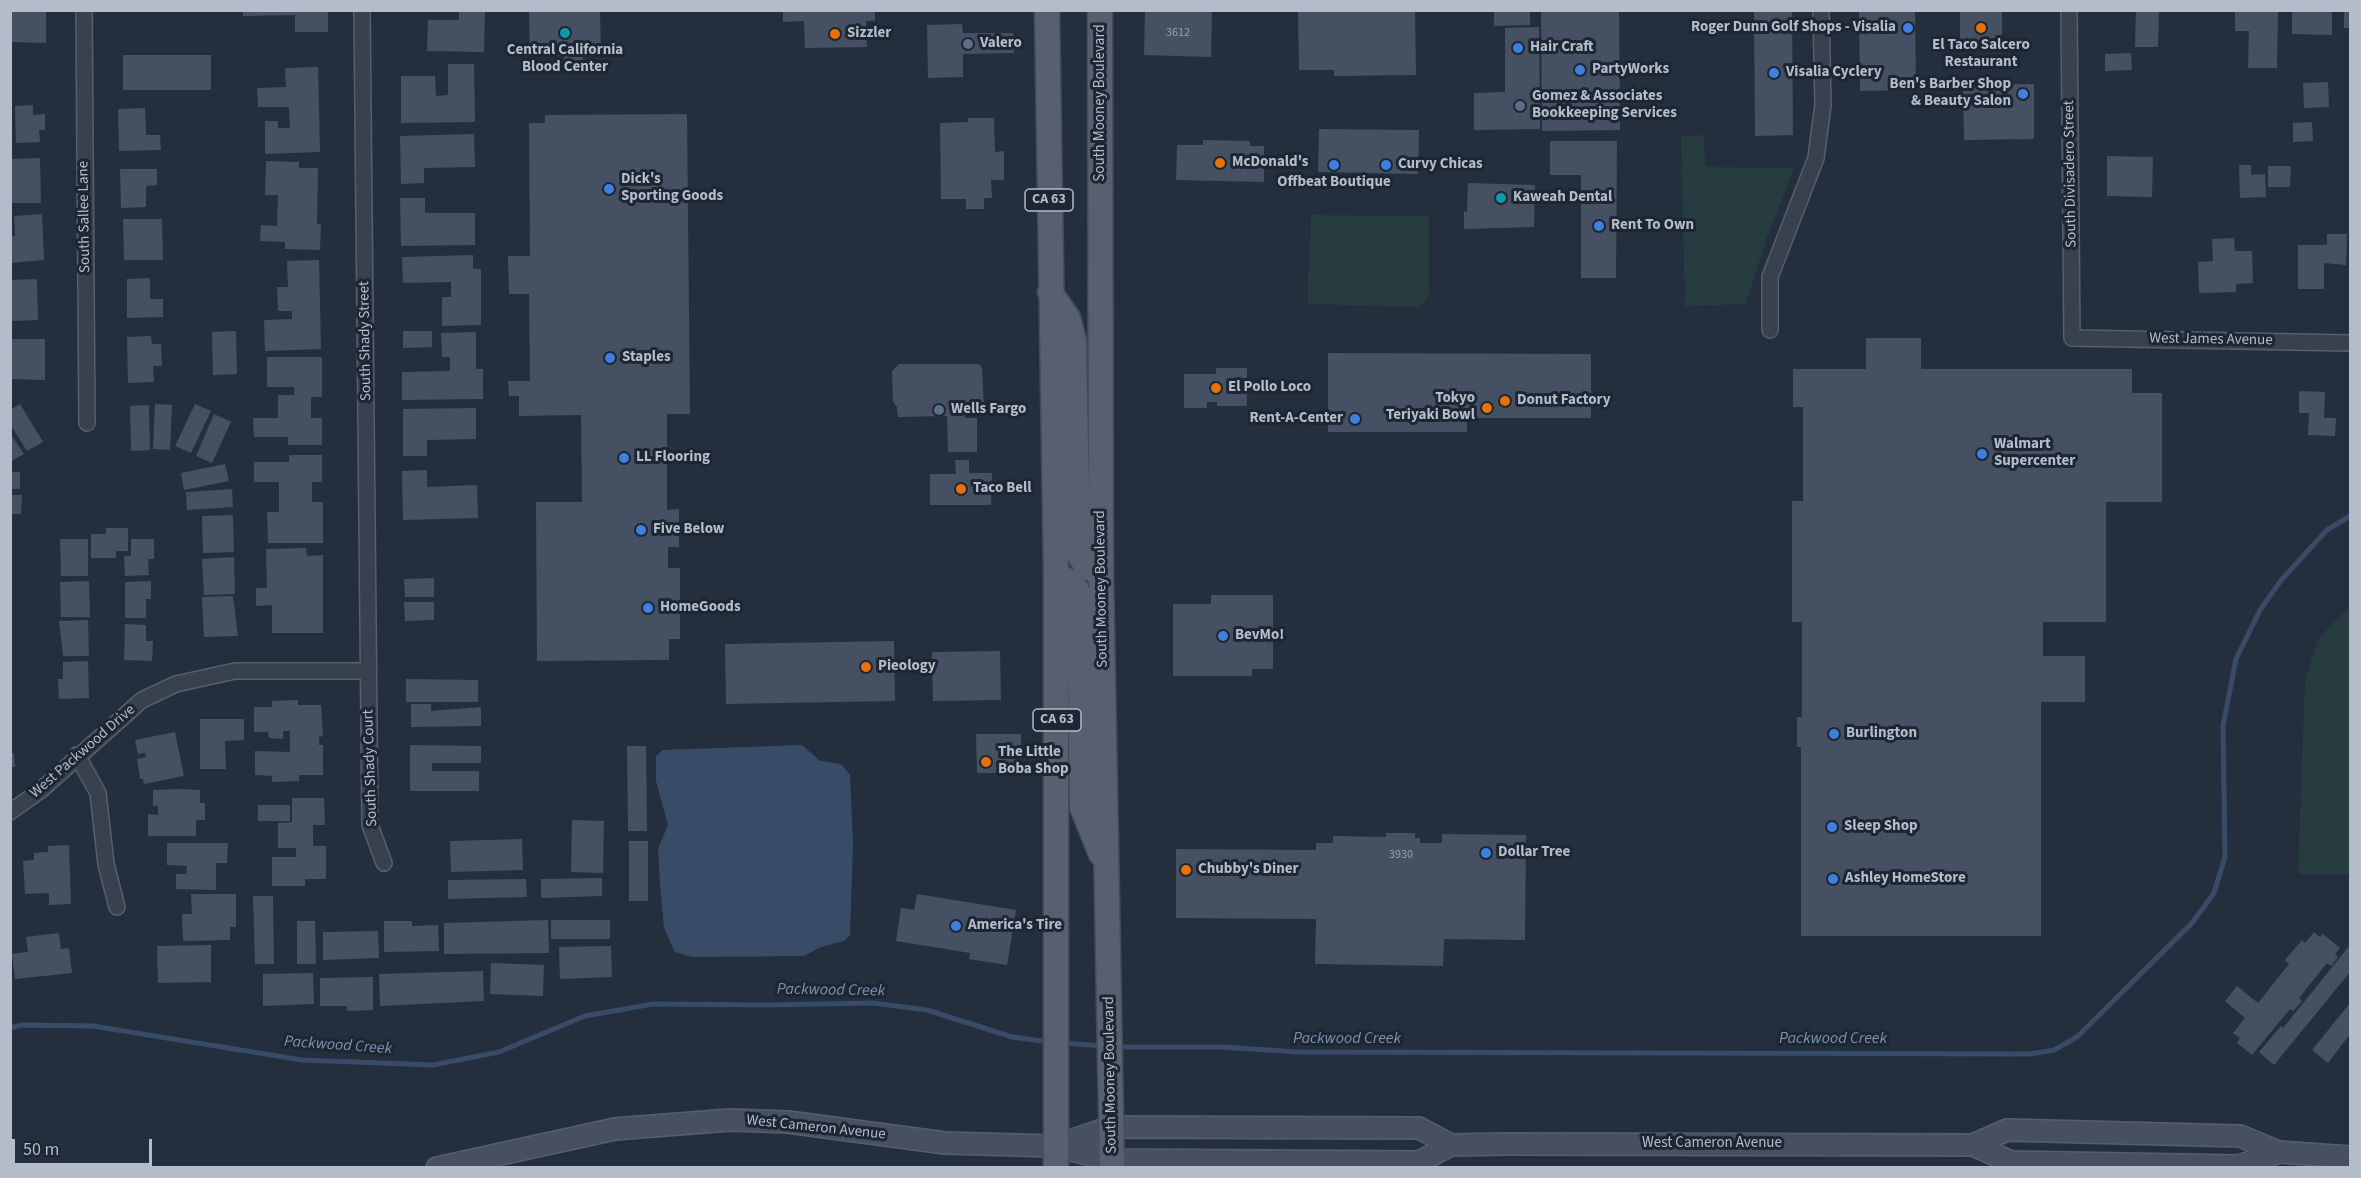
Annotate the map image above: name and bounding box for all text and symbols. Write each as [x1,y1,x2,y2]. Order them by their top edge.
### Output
place label: Roger Dunn Golf Shops - Visalia [1691,19,1896,37]
marker: Roger Dunn Golf Shops - Visalia [1901,21,1915,35]
marker: El Taco Salcero Restaurant [1974,21,1988,35]
street label: South Mooney Boulevard [1092,24,1110,182]
place label: Sizzler [847,25,891,43]
marker: Central California Blood Center [558,26,572,40]
house number: 3612 [1166,26,1190,40]
marker: Sizzler [828,27,842,41]
place label: Valero [980,35,1022,53]
marker: Valero [961,37,975,51]
place label: El Taco Salcero Restaurant [1932,37,2030,72]
place label: Hair Craft [1530,39,1594,57]
marker: Hair Craft [1511,41,1525,55]
place label: Central California Blood Center [507,42,623,77]
place label: PartyWorks [1592,61,1669,79]
marker: PartyWorks [1573,63,1587,77]
place label: Visalia Cyclery [1786,64,1881,82]
marker: Visalia Cyclery [1767,66,1781,80]
place label: Ben's Barber Shop & Beauty Salon [1890,76,2011,111]
marker: Ben's Barber Shop & Beauty Salon [2016,87,2030,101]
place label: Gomez & Associates Bookkeeping Services [1532,88,1677,123]
marker: Gomez & Associates Bookkeeping Services [1513,99,1527,113]
street label: South Divisadero Street [2061,100,2081,248]
place label: McDonald's [1232,154,1309,172]
marker: McDonald's [1213,156,1227,170]
place label: Curvy Chicas [1398,156,1483,174]
marker: Offbeat Boutique [1327,158,1341,172]
marker: Curvy Chicas [1379,158,1393,172]
street label: South Sallee Lane [75,161,95,273]
place label: Dick's Sporting Goods [621,171,723,206]
place label: Offbeat Boutique [1277,174,1391,192]
marker: Dick's Sporting Goods [602,182,616,196]
road number: CA 63 [1025,189,1073,211]
place label: Kaweah Dental [1513,189,1612,207]
marker: Kaweah Dental [1494,191,1508,205]
place label: Rent To Own [1611,217,1694,235]
marker: Rent To Own [1592,219,1606,233]
street label: South Shady Street [356,281,376,401]
street label: West James Avenue [2149,330,2273,350]
place label: Staples [622,349,671,367]
marker: Staples [603,351,617,365]
place label: El Pollo Loco [1228,379,1311,397]
marker: El Pollo Loco [1209,381,1223,395]
place label: Tokyo Teriyaki Bowl [1386,390,1475,425]
place label: Donut Factory [1517,392,1610,410]
marker: Donut Factory [1498,394,1512,408]
place label: Wells Fargo [951,401,1026,419]
marker: Tokyo Teriyaki Bowl [1480,401,1494,415]
marker: Wells Fargo [932,403,946,417]
place label: Rent-A-Center [1250,410,1343,428]
marker: Rent-A-Center [1348,412,1362,426]
place label: Walmart Supercenter [1994,436,2075,471]
marker: Walmart Supercenter [1975,447,1989,461]
place label: LL Flooring [636,449,710,467]
marker: LL Flooring [617,451,631,465]
place label: Taco Bell [973,480,1032,498]
marker: Taco Bell [954,482,968,496]
street label: South Mooney Boulevard [1092,510,1112,668]
place label: Five Below [653,521,724,539]
marker: Five Below [634,523,648,537]
place label: HomeGoods [660,599,741,617]
marker: HomeGoods [641,601,655,615]
place label: BevMo! [1235,627,1284,645]
marker: BevMo! [1216,629,1230,643]
place label: Pieology [878,658,936,676]
marker: Pieology [859,660,873,674]
street label: West Packwood Drive [27,701,139,803]
street label: South Shady Court [360,709,382,827]
road number: CA 63 [1033,709,1081,731]
place label: Burlington [1846,725,1917,743]
marker: Burlington [1827,727,1841,741]
place label: The Little Boba Shop [998,744,1069,779]
marker: The Little Boba Shop [979,755,993,769]
place label: Sleep Shop [1844,818,1918,836]
marker: Sleep Shop [1825,820,1839,834]
place label: Dollar Tree [1498,844,1570,862]
marker: Dollar Tree [1479,846,1493,860]
house number: 3930 [1389,848,1413,862]
place label: Chubby's Diner [1198,861,1299,879]
marker: Chubby's Diner [1179,863,1193,877]
place label: Ashley HomeStore [1845,870,1966,888]
marker: Ashley HomeStore [1826,872,1840,886]
place label: America's Tire [968,917,1062,935]
marker: America's Tire [949,919,963,933]
water label: Packwood Creek [777,980,885,1002]
street label: South Mooney Boulevard [1101,996,1121,1154]
water label: Packwood Creek [1293,1029,1401,1049]
water label: Packwood Creek [1779,1029,1887,1049]
water label: Packwood Creek [283,1033,393,1059]
street label: West Cameron Avenue [745,1112,887,1144]
scale bar [15,1127,154,1165]
street label: West Cameron Avenue [1642,1135,1782,1153]
text: 50 m [23,1137,59,1162]

